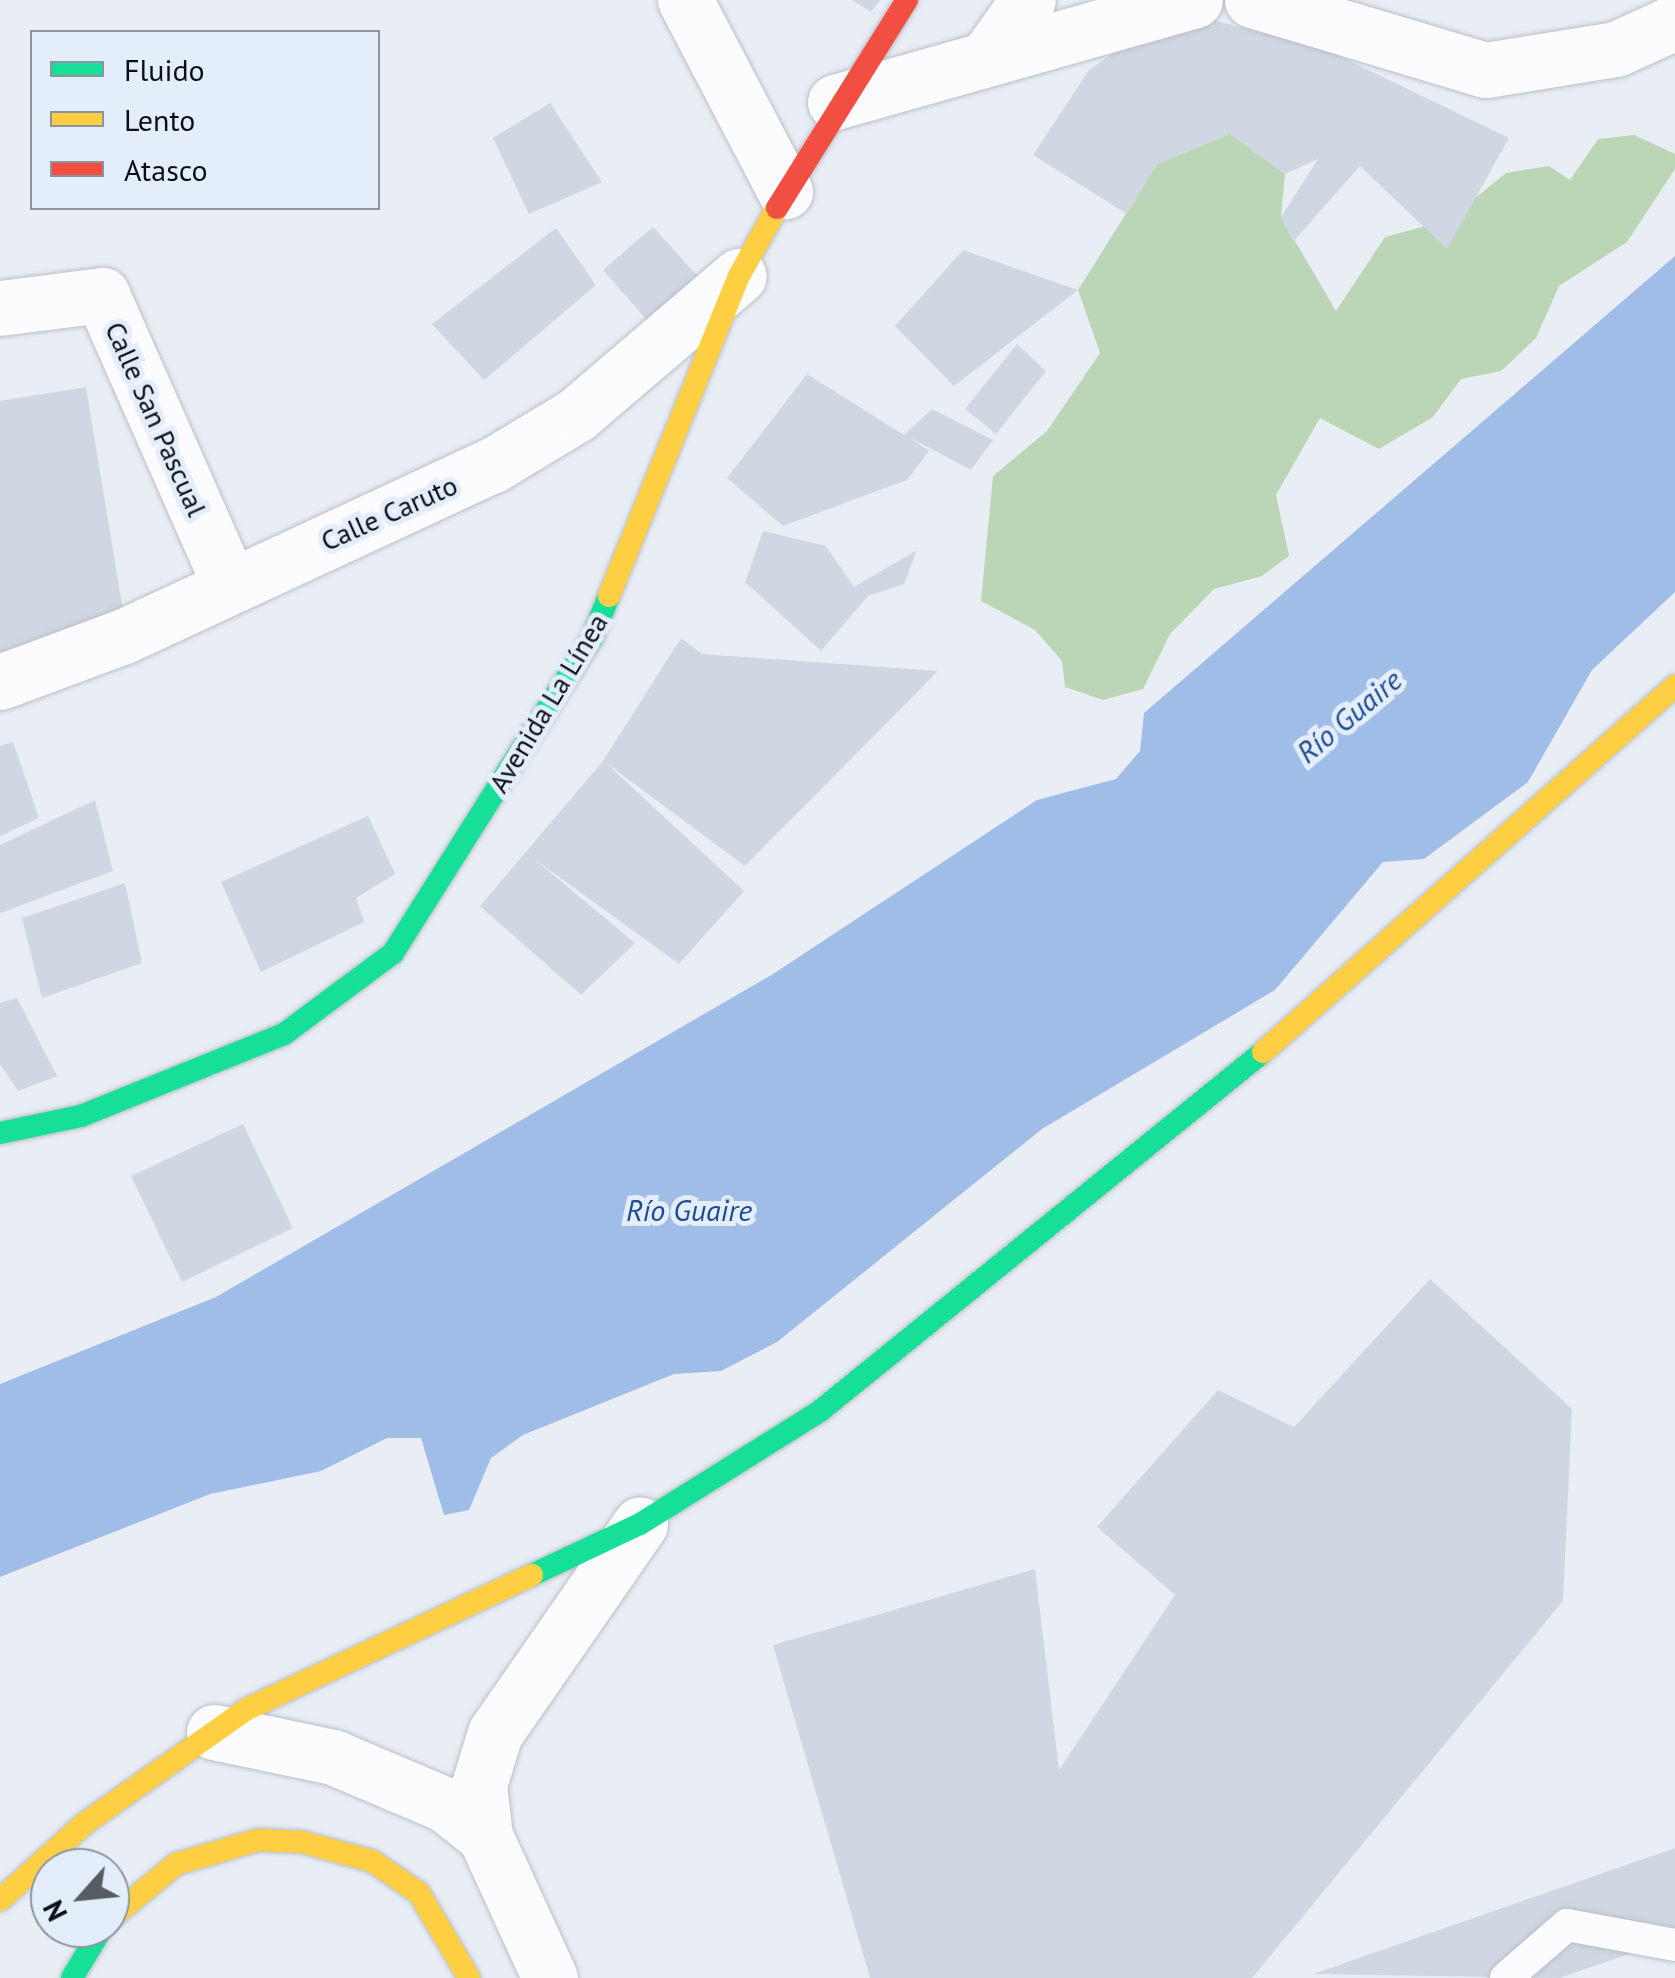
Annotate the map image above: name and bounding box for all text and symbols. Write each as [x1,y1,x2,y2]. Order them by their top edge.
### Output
legend [30,30,380,210]
text: Fluido [124,50,205,89]
text: Lento [124,100,195,139]
text: Atasco [124,150,208,189]
street label: Calle San Pascual [98,317,214,521]
street label: Calle Caruto [316,468,462,558]
street label: Avenida La Línea [481,607,615,799]
water label: Río Guaire [1289,662,1409,770]
water label: Río Guaire [626,1192,752,1228]
north arrow [30,1848,130,1948]
text: N [34,1894,75,1928]

